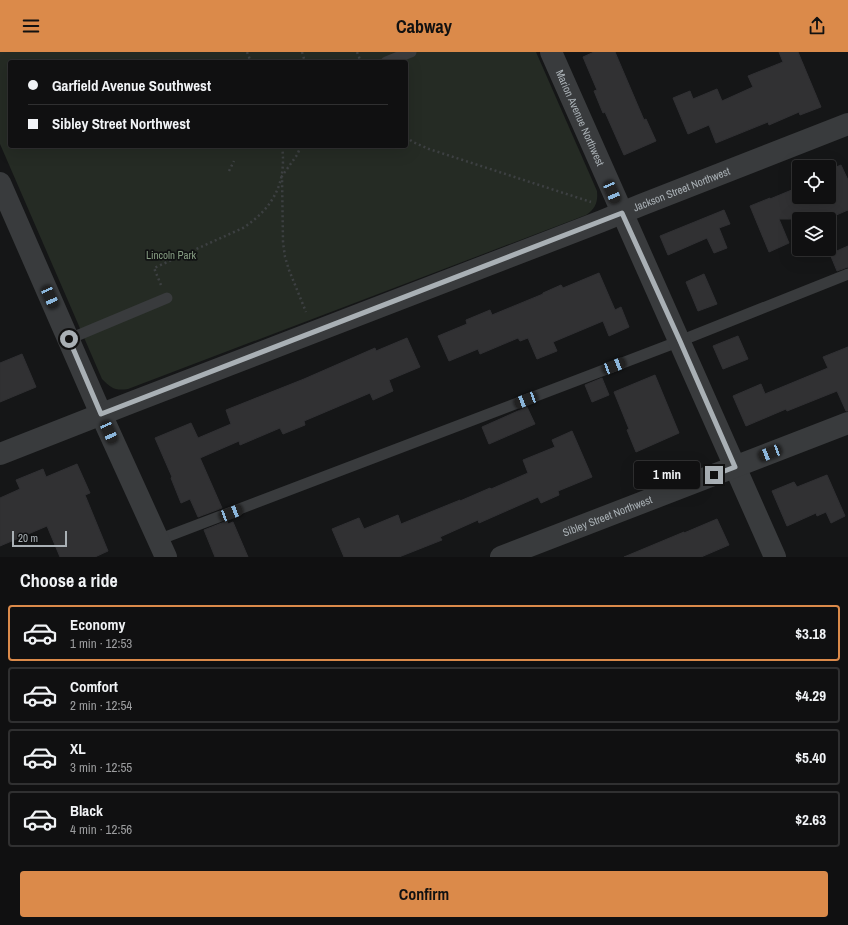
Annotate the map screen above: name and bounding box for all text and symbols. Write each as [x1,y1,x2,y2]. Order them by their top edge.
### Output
text: Cabway [396,14,452,39]
icon: menu [20,15,42,37]
icon: share [806,15,828,37]
street label: Marion Avenue Northwest [553,68,608,169]
text: Garfield Avenue Southwest [52,75,211,96]
text: Sibley Street Northwest [52,113,190,134]
map controls [792,160,836,256]
button: locate [792,160,836,204]
street label: Jackson Street Northwest [631,164,732,215]
car [602,179,622,205]
button: layers [792,212,836,256]
park label: Lincoln Park [146,248,197,262]
car [40,284,60,310]
route start [60,330,78,348]
car [601,356,627,376]
car [513,390,539,410]
car [99,419,119,445]
car [757,443,783,463]
callout: 1 min [634,461,700,489]
text: 1 min [653,466,681,483]
route end [705,466,723,484]
street label: Sibley Street Northwest [561,492,655,540]
car [218,503,244,523]
scale bar [12,529,67,548]
text: 20 m [18,531,38,545]
text: Choose a ride [20,568,118,593]
text: Economy [70,614,125,635]
icon: car [22,615,58,651]
text: $3.18 [795,623,826,644]
text: 1 min · 12:53 [70,635,132,652]
text: Comfort [70,676,118,697]
icon: car [22,677,58,713]
text: $4.29 [795,685,826,706]
text: 2 min · 12:54 [70,697,132,714]
text: XL [70,738,86,759]
icon: car [22,739,58,775]
text: $5.40 [795,747,826,768]
text: 3 min · 12:55 [70,759,132,776]
text: Black [70,800,103,821]
icon: car [22,801,58,837]
text: $2.63 [795,809,826,830]
text: 4 min · 12:56 [70,821,132,838]
button: Confirm [20,871,828,917]

